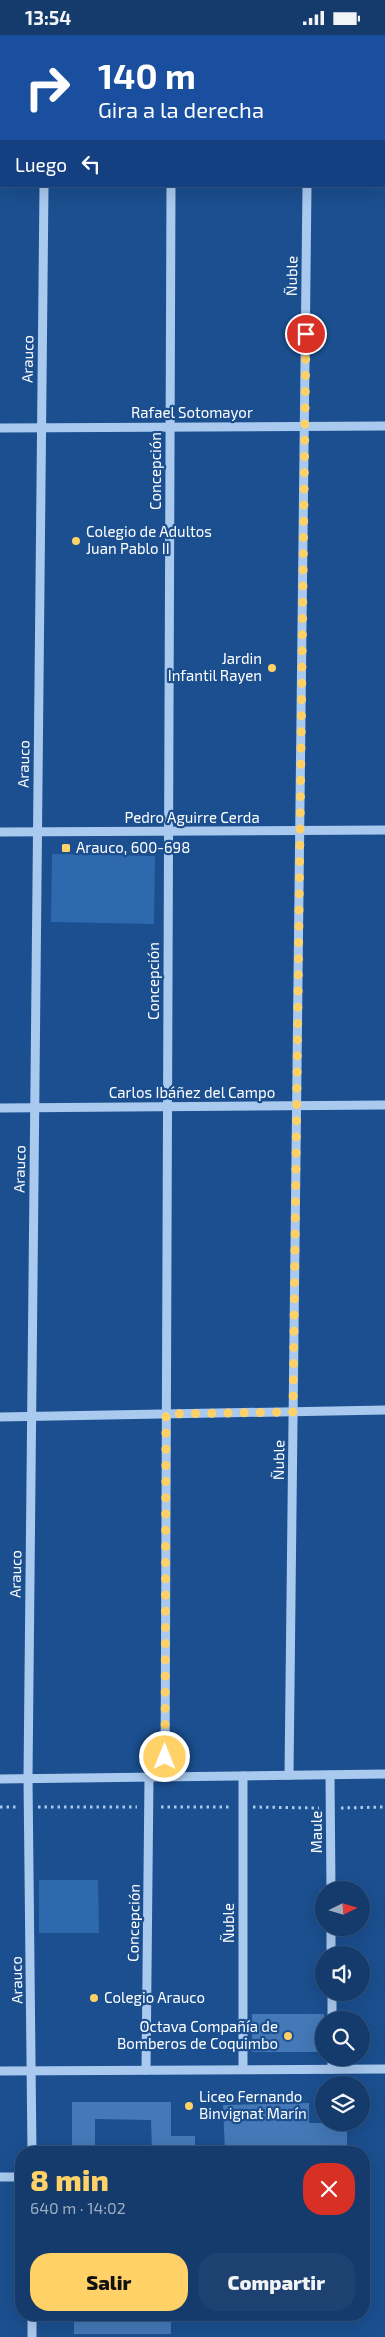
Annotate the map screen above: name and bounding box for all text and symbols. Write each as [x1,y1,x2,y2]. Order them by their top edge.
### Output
text: 13:54 [25,6,71,29]
text: 140 m [98,54,196,96]
icon: right [15,55,80,120]
text: Gira a la derecha [98,96,264,122]
icon: left [77,150,105,178]
text: Luego [15,153,67,176]
street label: Ñuble [282,256,300,296]
pin [285,313,327,355]
icon: arrive [292,320,320,348]
street label: Arauco [18,335,36,383]
street label: Rafael Sotomayor [131,403,253,421]
street label: Concepción [146,432,164,510]
place label: Colegio de Adultos Juan Pablo II [86,522,212,557]
marker: Colegio de Adultos Juan Pablo II [70,535,82,547]
place label: Jardin Infantil Rayen [168,649,262,684]
marker: Jardin Infantil Rayen [266,662,278,674]
street label: Arauco [14,740,32,788]
street label: Pedro Aguirre Cerda [124,808,260,826]
place label: Arauco, 600-698 [76,838,190,856]
marker: Arauco, 600-698 [60,842,72,854]
street label: Concepción [144,942,162,1020]
street label: Carlos Ibáñez del Campo [109,1083,275,1101]
street label: Arauco [10,1145,28,1193]
street label: Ñuble [269,1440,287,1480]
street label: Arauco [6,1550,24,1598]
position arrow [138,1730,190,1782]
street label: Maule [307,1811,325,1853]
north arrow [315,1881,370,1936]
map controls [315,1881,370,2131]
street label: Concepción [123,1884,143,1962]
street label: Ñuble [219,1903,237,1943]
button: sound [315,1946,370,2001]
street label: Arauco [7,1956,25,2004]
place label: Colegio Arauco [104,1988,205,2006]
marker: Colegio Arauco [88,1992,100,2004]
button: search [315,2011,370,2066]
place label: Octava Compañía de Bomberos de Coquimbo [117,2017,278,2052]
marker: Octava Compañía de Bomberos de Coquimbo [282,2030,294,2042]
button: layers [315,2076,370,2131]
place label: Liceo Fernando Binvignat Marín [199,2087,307,2122]
marker: Liceo Fernando Binvignat Marín [183,2100,195,2112]
text: 8 min [30,2161,109,2197]
button: close [303,2163,355,2215]
text: 640 m · 14:02 [30,2198,126,2217]
button: Salir [30,2253,188,2311]
button: Compartir [198,2253,355,2311]

